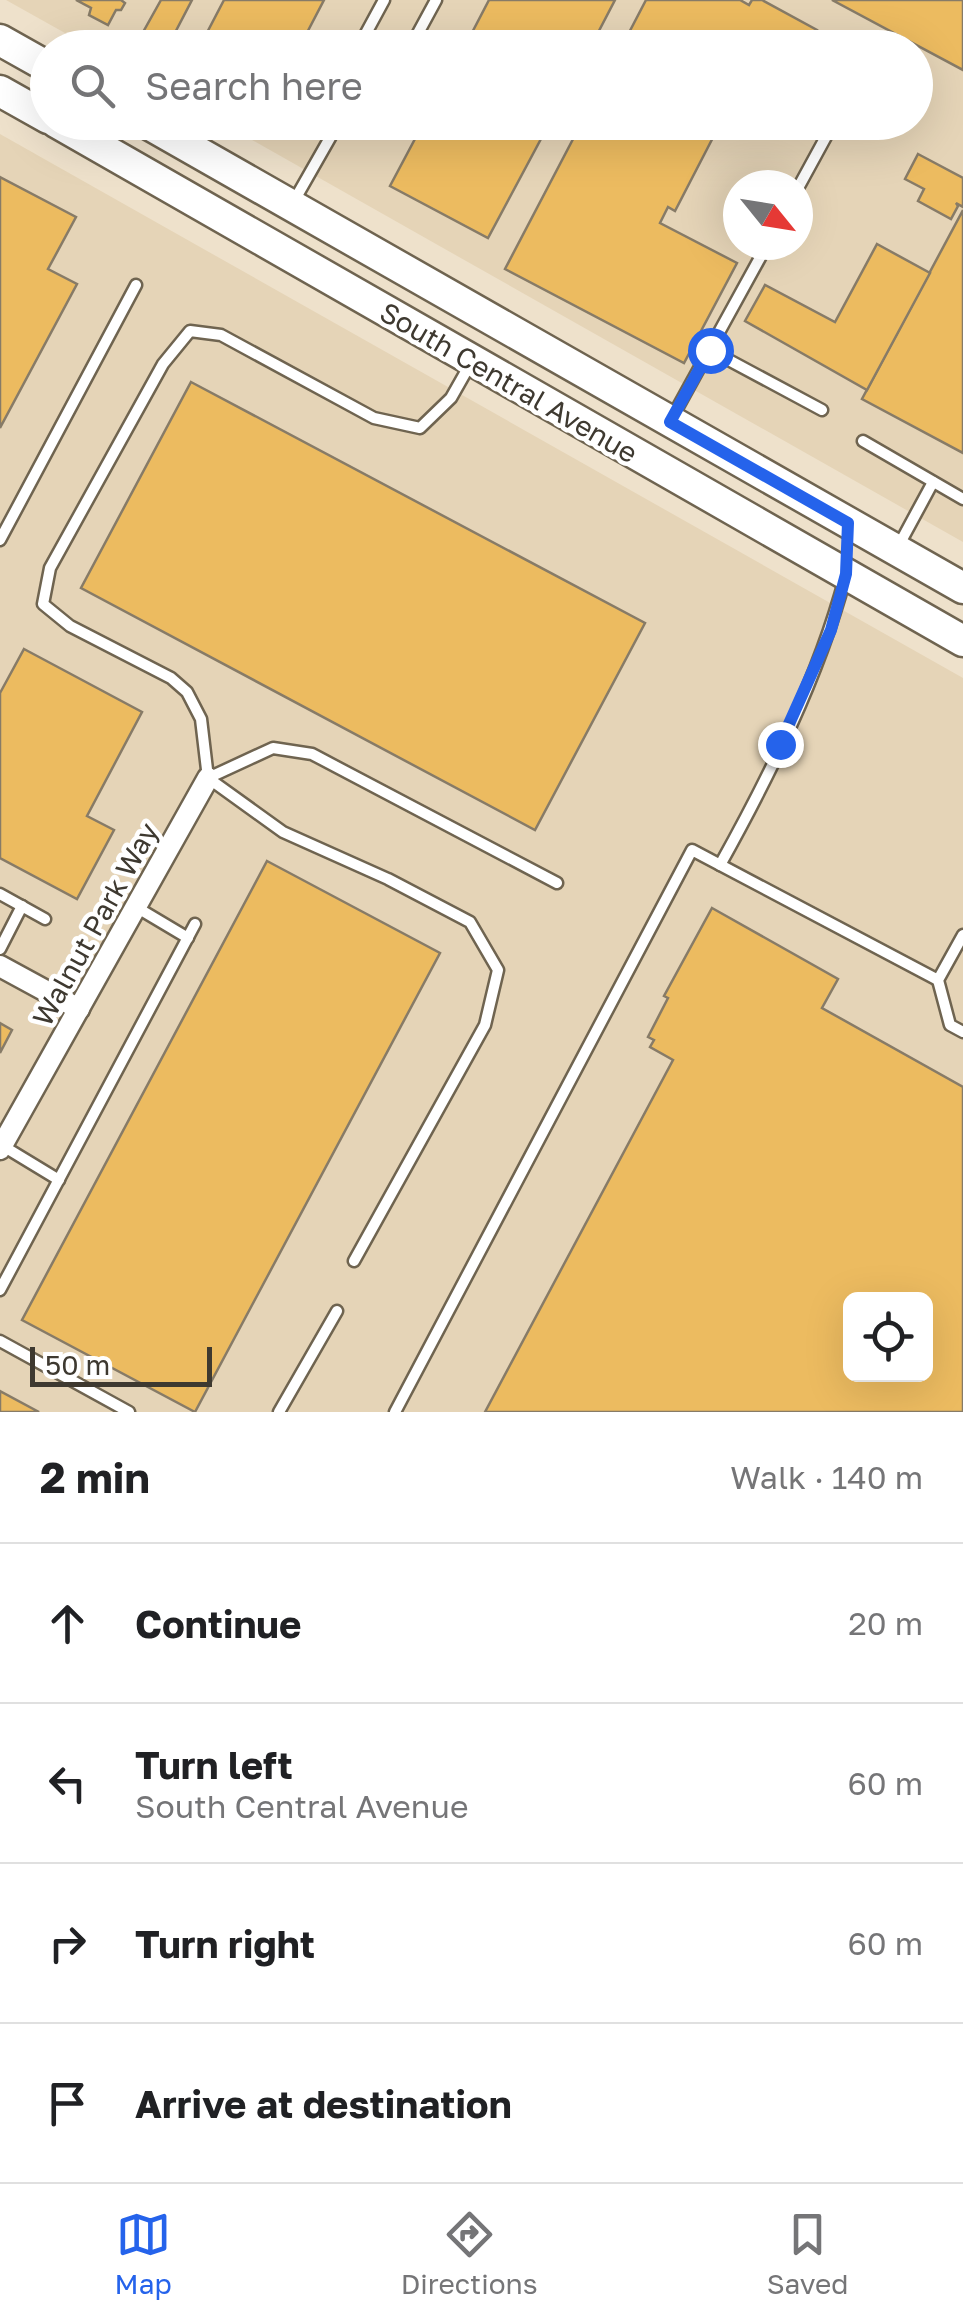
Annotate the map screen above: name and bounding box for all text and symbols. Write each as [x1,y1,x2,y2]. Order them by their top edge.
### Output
search box [30,30,933,140]
icon: search [65,58,120,113]
text: Search here [145,63,363,108]
north arrow [723,170,813,260]
street label: South Central Avenue [374,295,644,469]
route start [688,328,734,374]
route end [758,722,804,768]
street label: Walnut Park Way [25,816,165,1031]
map controls [843,1292,933,1382]
button: locate [843,1292,933,1382]
scale bar [30,1342,212,1386]
text: 50 m [45,1348,110,1381]
text: 2 min [40,1452,150,1502]
text: Walk · 140 m [730,1458,923,1496]
icon: ahead [40,1596,95,1651]
text: Continue [135,1601,301,1646]
text: 20 m [848,1604,923,1642]
text: Turn left [135,1742,293,1787]
icon: left [40,1756,95,1811]
text: 60 m [847,1764,923,1802]
text: South Central Avenue [135,1787,468,1825]
icon: right [40,1916,95,1971]
text: Turn right [135,1921,315,1966]
text: 60 m [847,1924,923,1962]
icon: arrive [40,2076,95,2131]
text: Arrive at destination [135,2081,512,2126]
tab: Map [115,2207,172,2300]
tab: Directions [401,2207,538,2300]
tab: Saved [767,2207,848,2300]

